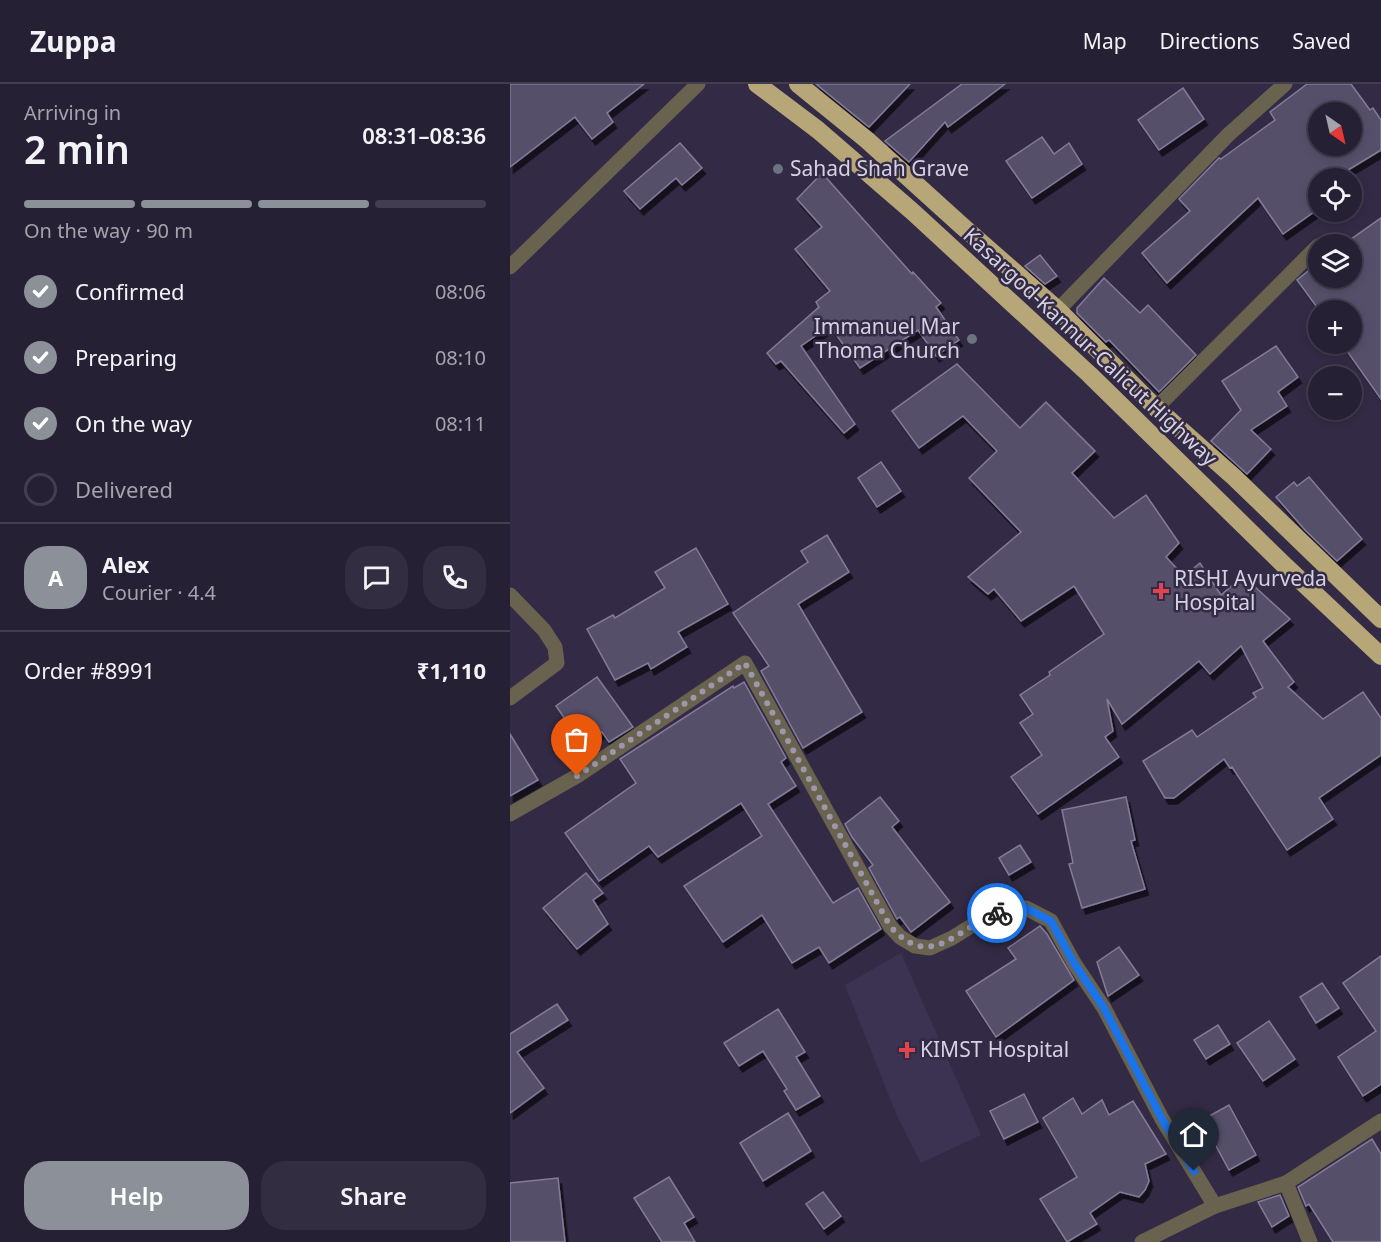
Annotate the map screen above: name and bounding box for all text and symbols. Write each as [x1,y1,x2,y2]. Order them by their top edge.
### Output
text: Zuppa [30,22,117,60]
text: Map [1083,27,1127,55]
text: Directions [1160,27,1259,55]
text: Saved [1292,27,1351,55]
text: Arriving in [24,99,121,126]
north arrow [1308,102,1362,156]
map controls [1308,102,1362,420]
text: 08:31–08:36 [362,120,486,150]
text: 2 min [24,122,130,175]
place label: Sahad Shah Grave [790,154,969,182]
marker: Sahad Shah Grave [771,162,785,176]
button: locate [1308,168,1362,222]
text: On the way · 90 m [24,217,193,244]
street label: Kasargod-Kannur-Calicut Highway [958,221,1224,472]
button: layers [1308,234,1362,288]
icon: check [24,275,57,308]
text: Confirmed [75,276,185,306]
text: 08:06 [435,278,486,305]
button: + [1308,300,1362,354]
place label: Immanuel Mar Thoma Church [814,312,960,364]
marker: Immanuel Mar Thoma Church [965,332,979,346]
icon: check [24,341,57,374]
text: Preparing [75,342,177,372]
text: 08:10 [435,344,486,371]
button: − [1308,366,1362,420]
icon: check [24,407,57,440]
text: On the way [75,408,192,438]
text: 08:11 [435,410,486,437]
text: Delivered [75,474,173,504]
button: chat [345,546,408,609]
button: phone [423,546,486,609]
text: Alex [102,549,149,579]
text: A [48,562,63,592]
place label: RISHI Ayurveda Hospital [1174,564,1327,616]
text: Courier · 4.4 [102,579,216,606]
marker: RISHI Ayurveda Hospital [1152,582,1170,600]
text: Order #8991 [24,655,155,685]
text: ₹1,110 [417,655,486,685]
pin [551,714,602,776]
icon: bag [560,723,593,756]
courier [967,883,1027,943]
icon: bike [981,897,1014,930]
place label: KIMST Hospital [920,1035,1069,1063]
marker: KIMST Hospital [898,1041,916,1059]
pin [1168,1109,1219,1171]
icon: home [1177,1118,1210,1151]
button: Help [24,1161,249,1230]
button: Share [261,1161,486,1230]

